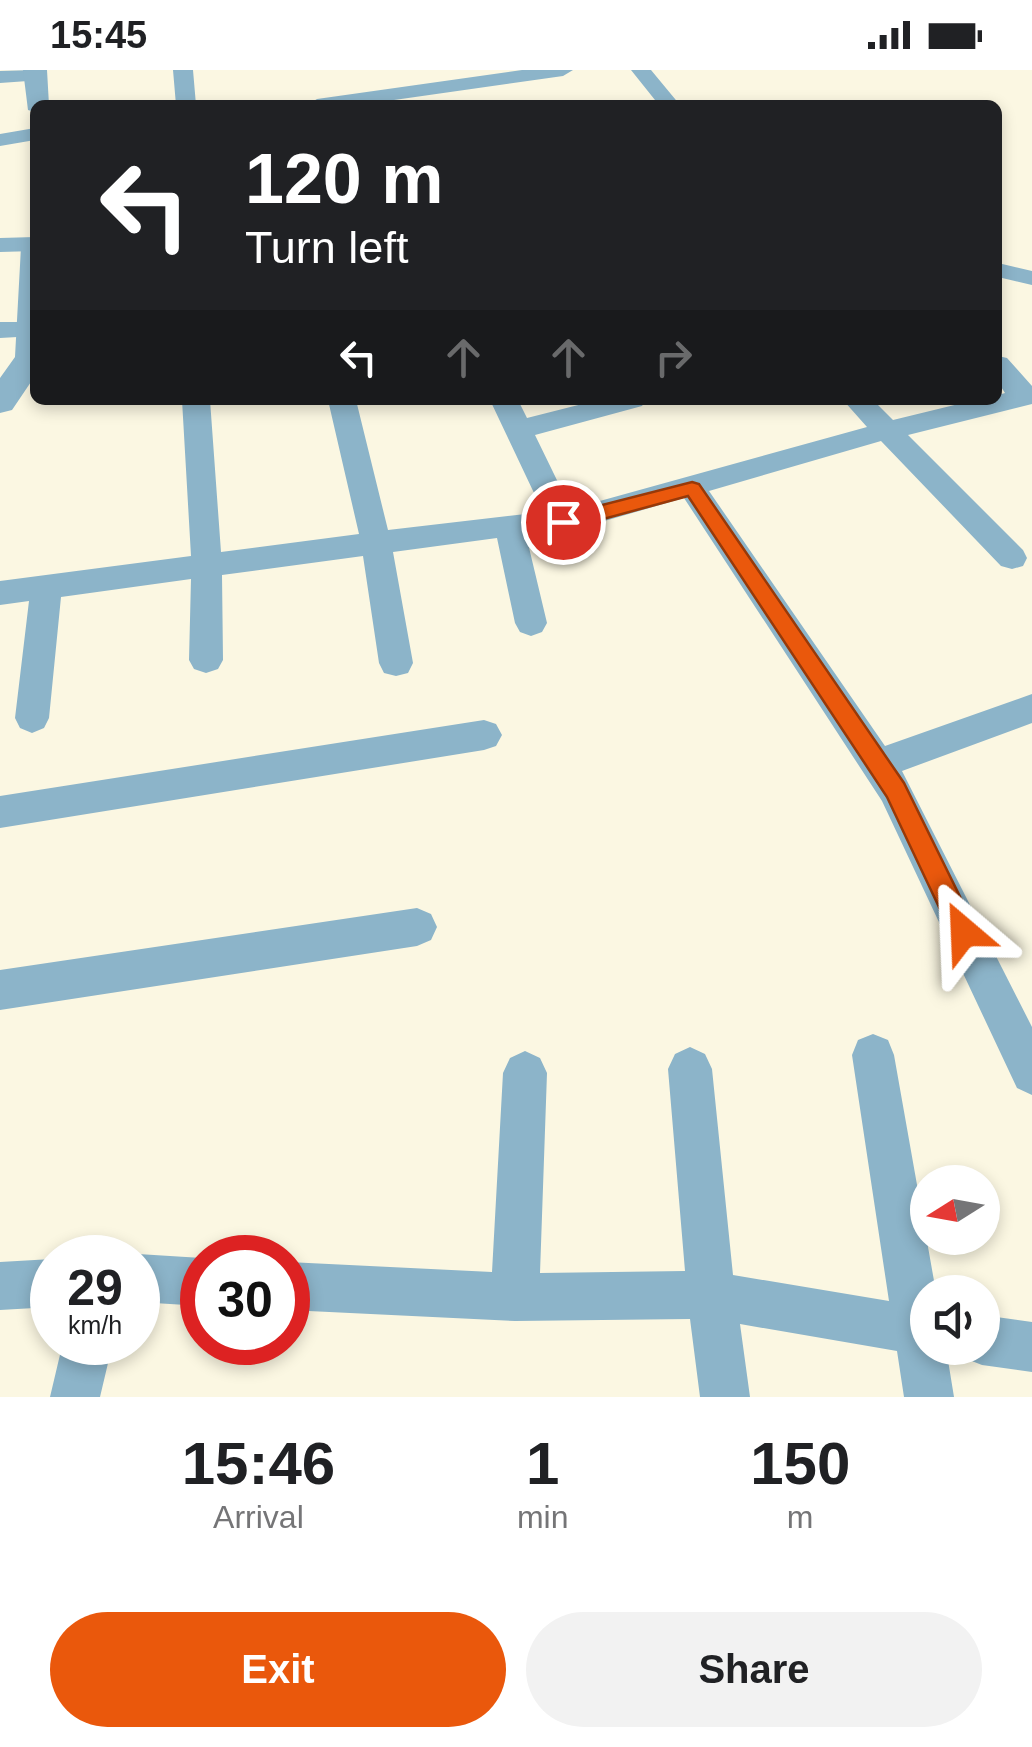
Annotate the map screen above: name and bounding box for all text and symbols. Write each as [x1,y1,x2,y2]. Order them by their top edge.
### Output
text: 15:45 [50,14,147,56]
icon: left [80,140,210,270]
text: 120 m [245,140,443,218]
text: Turn left [245,222,408,273]
icon: left [331,330,386,385]
icon: ahead [436,330,491,385]
icon: ahead [541,330,596,385]
icon: right [646,330,701,385]
pin [521,480,606,565]
icon: arrive [536,495,591,550]
position arrow [912,880,1016,984]
north arrow [910,1165,1000,1255]
map controls [910,1165,1000,1365]
speed limit sign: 30 [180,1235,310,1365]
text: 29 [67,1260,123,1316]
button: sound [910,1275,1000,1365]
text: km/h [68,1311,122,1339]
text: 15:46 [182,1430,335,1497]
text: 1 [526,1430,559,1497]
text: 150 [750,1430,850,1497]
text: Arrival [213,1499,304,1535]
text: min [517,1499,568,1535]
text: m [787,1499,814,1535]
button: Exit [50,1612,506,1727]
button: Share [526,1612,982,1727]

